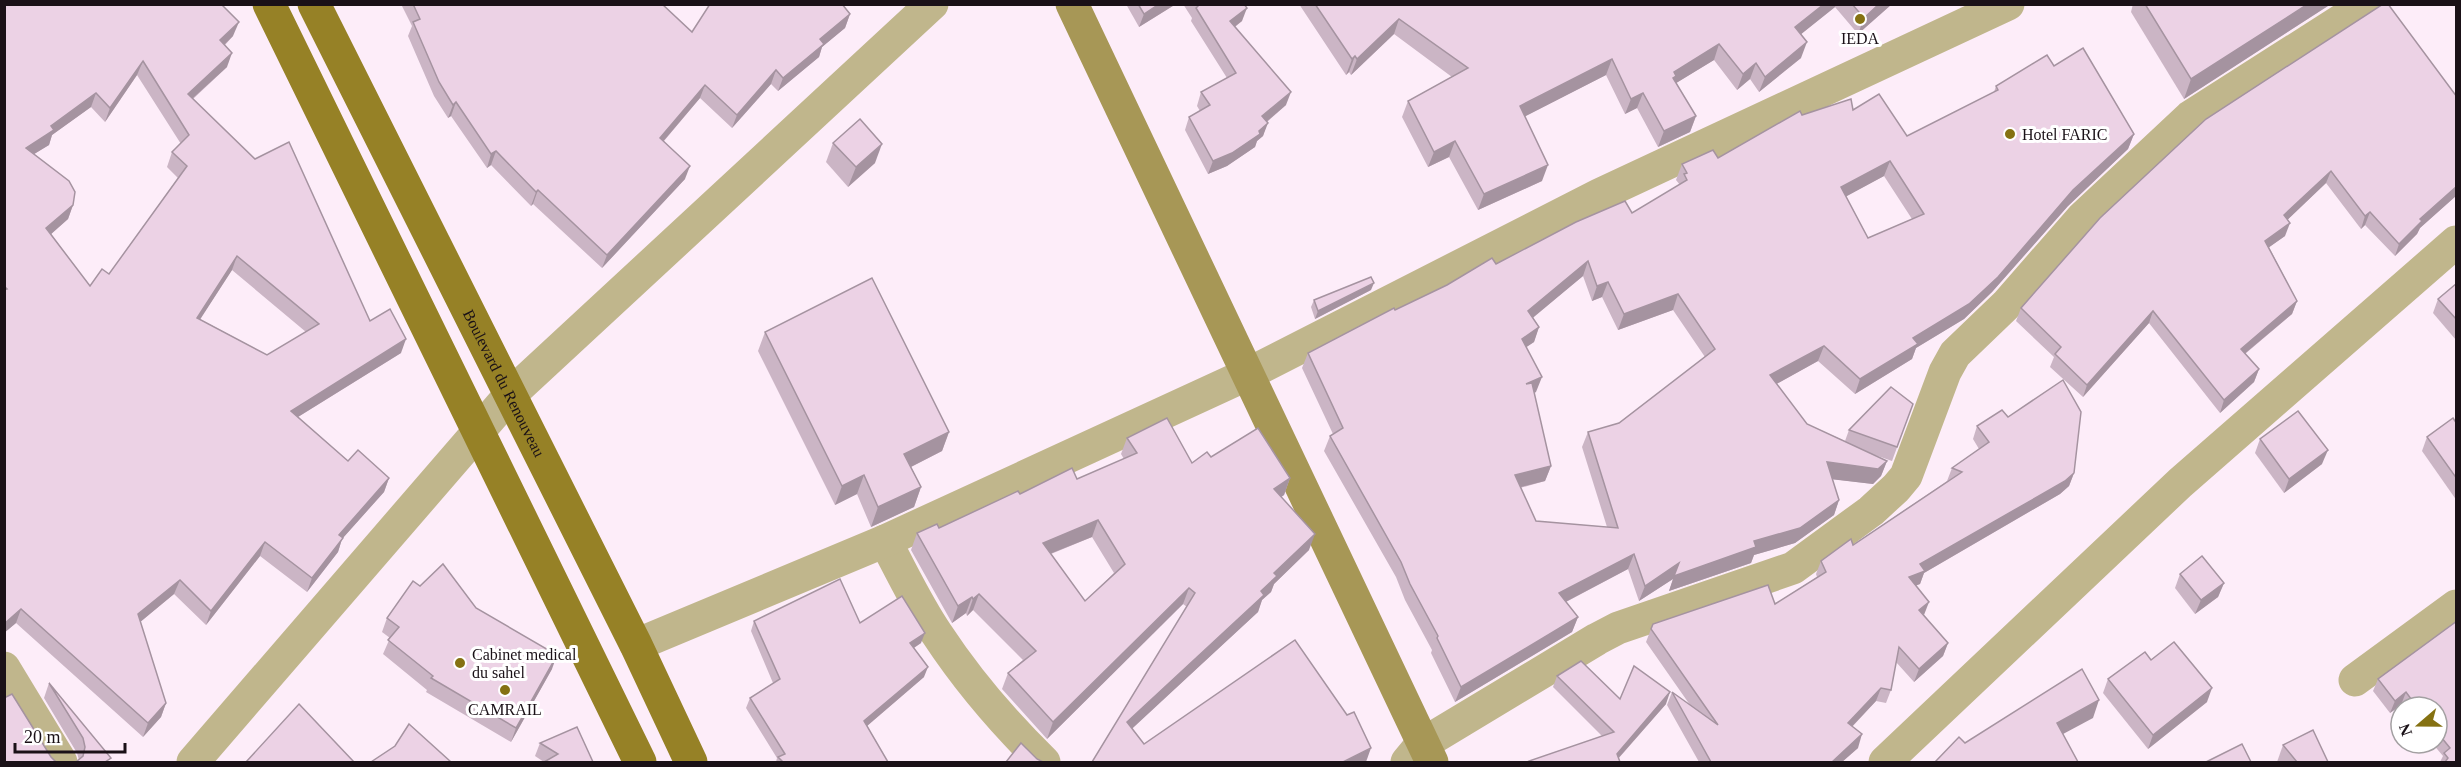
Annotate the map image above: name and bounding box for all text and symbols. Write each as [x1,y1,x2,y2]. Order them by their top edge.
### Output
marker: IEDA [1853,12,1867,26]
place label: IEDA [1841,30,1880,47]
place label: Hotel FARIC [2022,126,2107,143]
marker: Hotel FARIC [2003,127,2017,141]
street label: Boulevard du Renouveau [460,307,548,460]
place label: Cabinet medical du sahel [472,646,577,681]
marker: Cabinet medical du sahel [453,656,467,670]
marker: CAMRAIL [498,683,512,697]
north arrow [2389,695,2449,755]
place label: CAMRAIL [468,701,542,718]
scale bar [15,716,124,754]
text: N [2395,721,2415,738]
text: 20 m [24,727,61,747]

